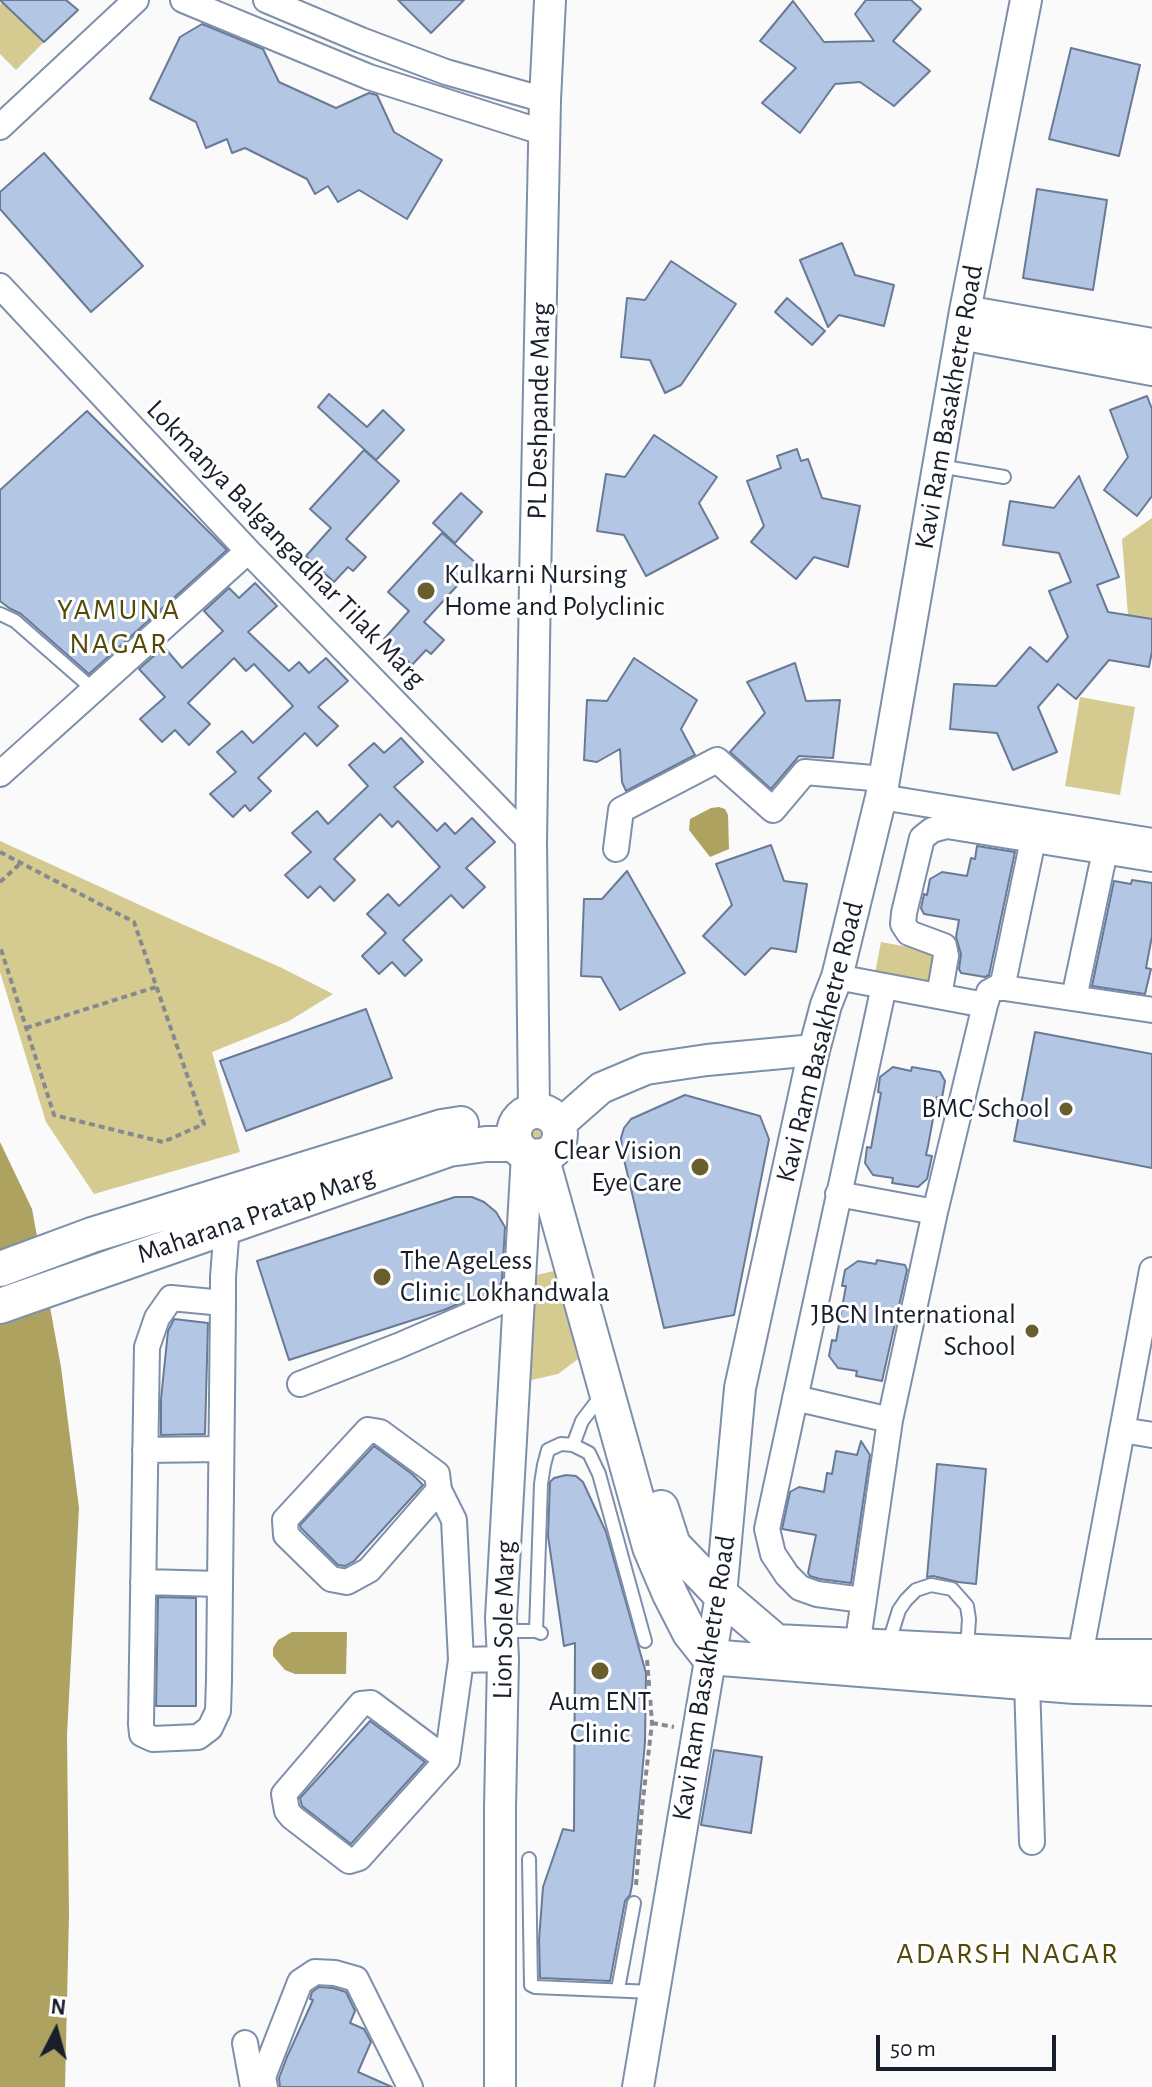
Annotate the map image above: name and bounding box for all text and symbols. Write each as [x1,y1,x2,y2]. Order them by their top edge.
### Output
street label: Kavi Ram Basakhetre Road [907,262,991,552]
street label: PL Deshpande Marg [520,302,558,520]
street label: Lokmanya Balgangadhar Tilak Marg [139,393,433,695]
place label: Kulkarni Nursing Home and Polyclinic [444,558,664,624]
marker: Kulkarni Nursing Home and Polyclinic [415,580,437,602]
district label: YAMUNA NAGAR [57,592,181,662]
street label: Kavi Ram Basakhetre Road [769,898,871,1186]
place label: BMC School [921,1092,1050,1126]
marker: BMC School [1057,1100,1075,1118]
place label: Clear Vision Eye Care [554,1134,682,1200]
marker: Clear Vision Eye Care [689,1156,711,1178]
street label: Maharana Pratap Marg [133,1159,379,1271]
place label: The AgeLess Clinic Lokhandwala [400,1244,610,1310]
marker: The AgeLess Clinic Lokhandwala [371,1266,393,1288]
place label: JBCN International School [811,1298,1016,1364]
marker: JBCN International School [1023,1322,1041,1340]
street label: Kavi Ram Basakhetre Road [665,1533,743,1823]
street label: Lion Sole Marg [486,1540,522,1700]
marker: Aum ENT Clinic [589,1660,611,1682]
place label: Aum ENT Clinic [549,1685,651,1751]
district label: ADARSH NAGAR [896,1936,1120,1972]
north arrow [16,1991,96,2071]
text: N [50,1995,67,2019]
scale bar [880,2019,1060,2069]
text: 50 m [890,2037,936,2061]

